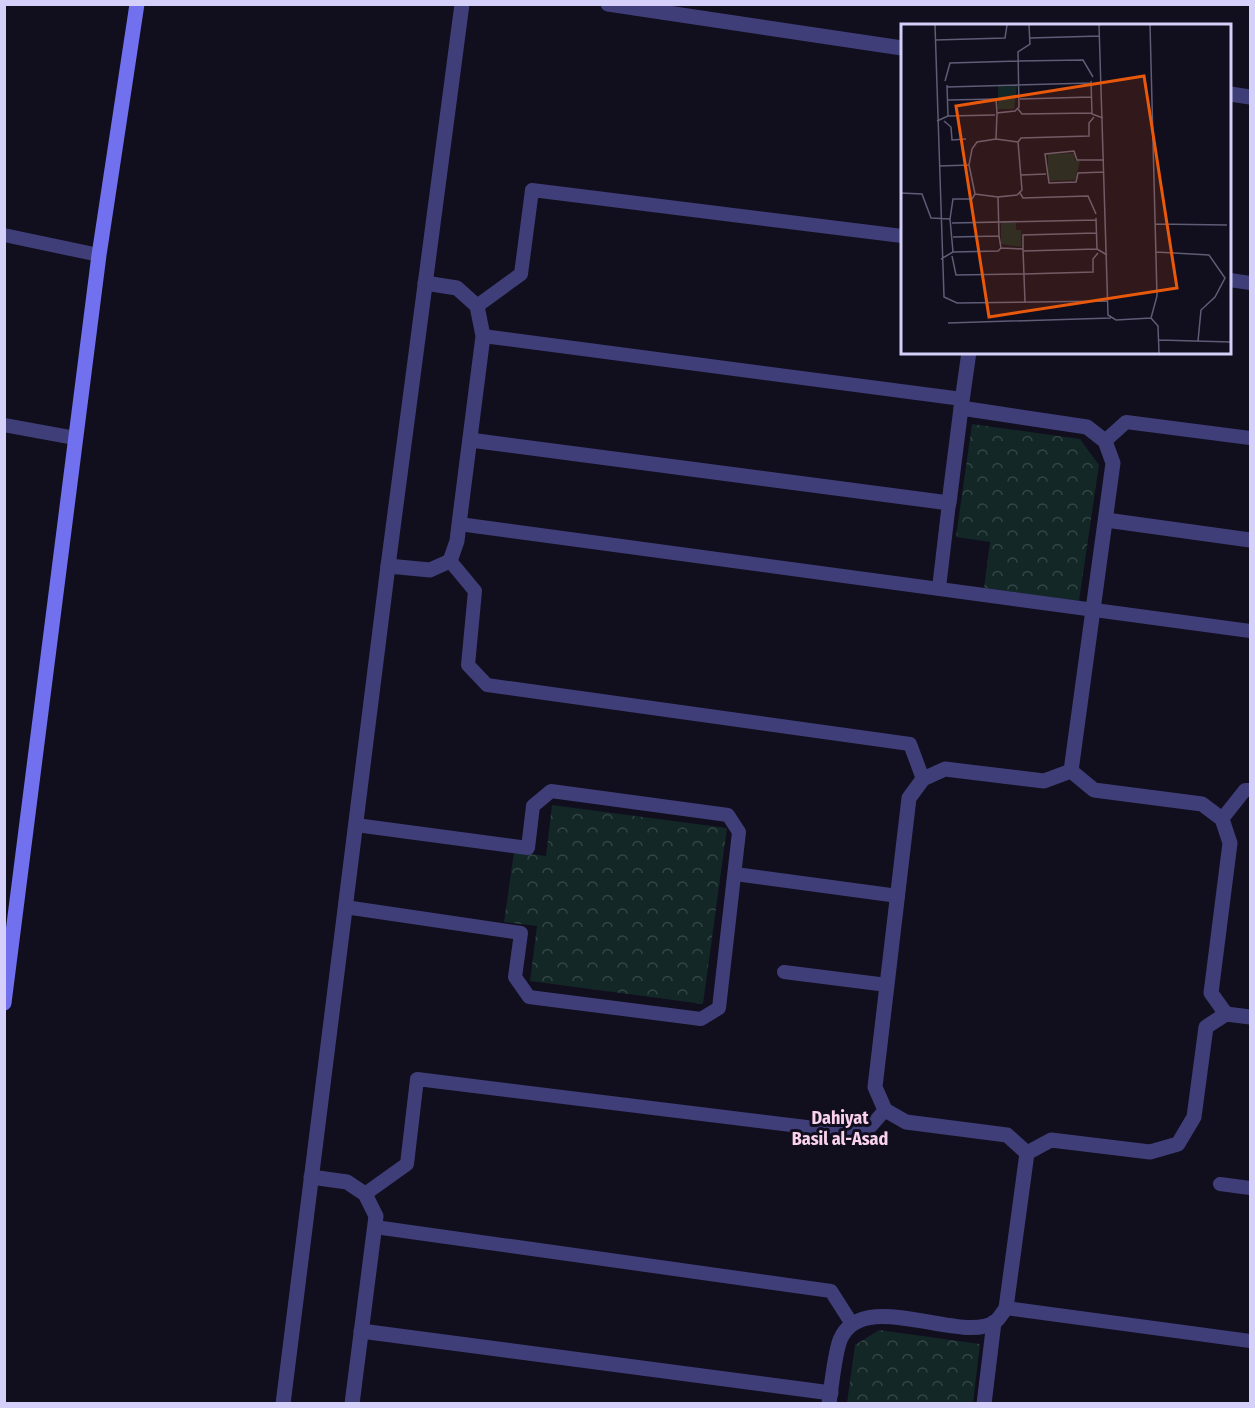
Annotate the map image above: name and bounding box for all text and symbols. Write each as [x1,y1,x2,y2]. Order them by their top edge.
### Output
inset map [901,24,1231,354]
district label: Dahiyat Basil al-Asad [792,1107,888,1150]

